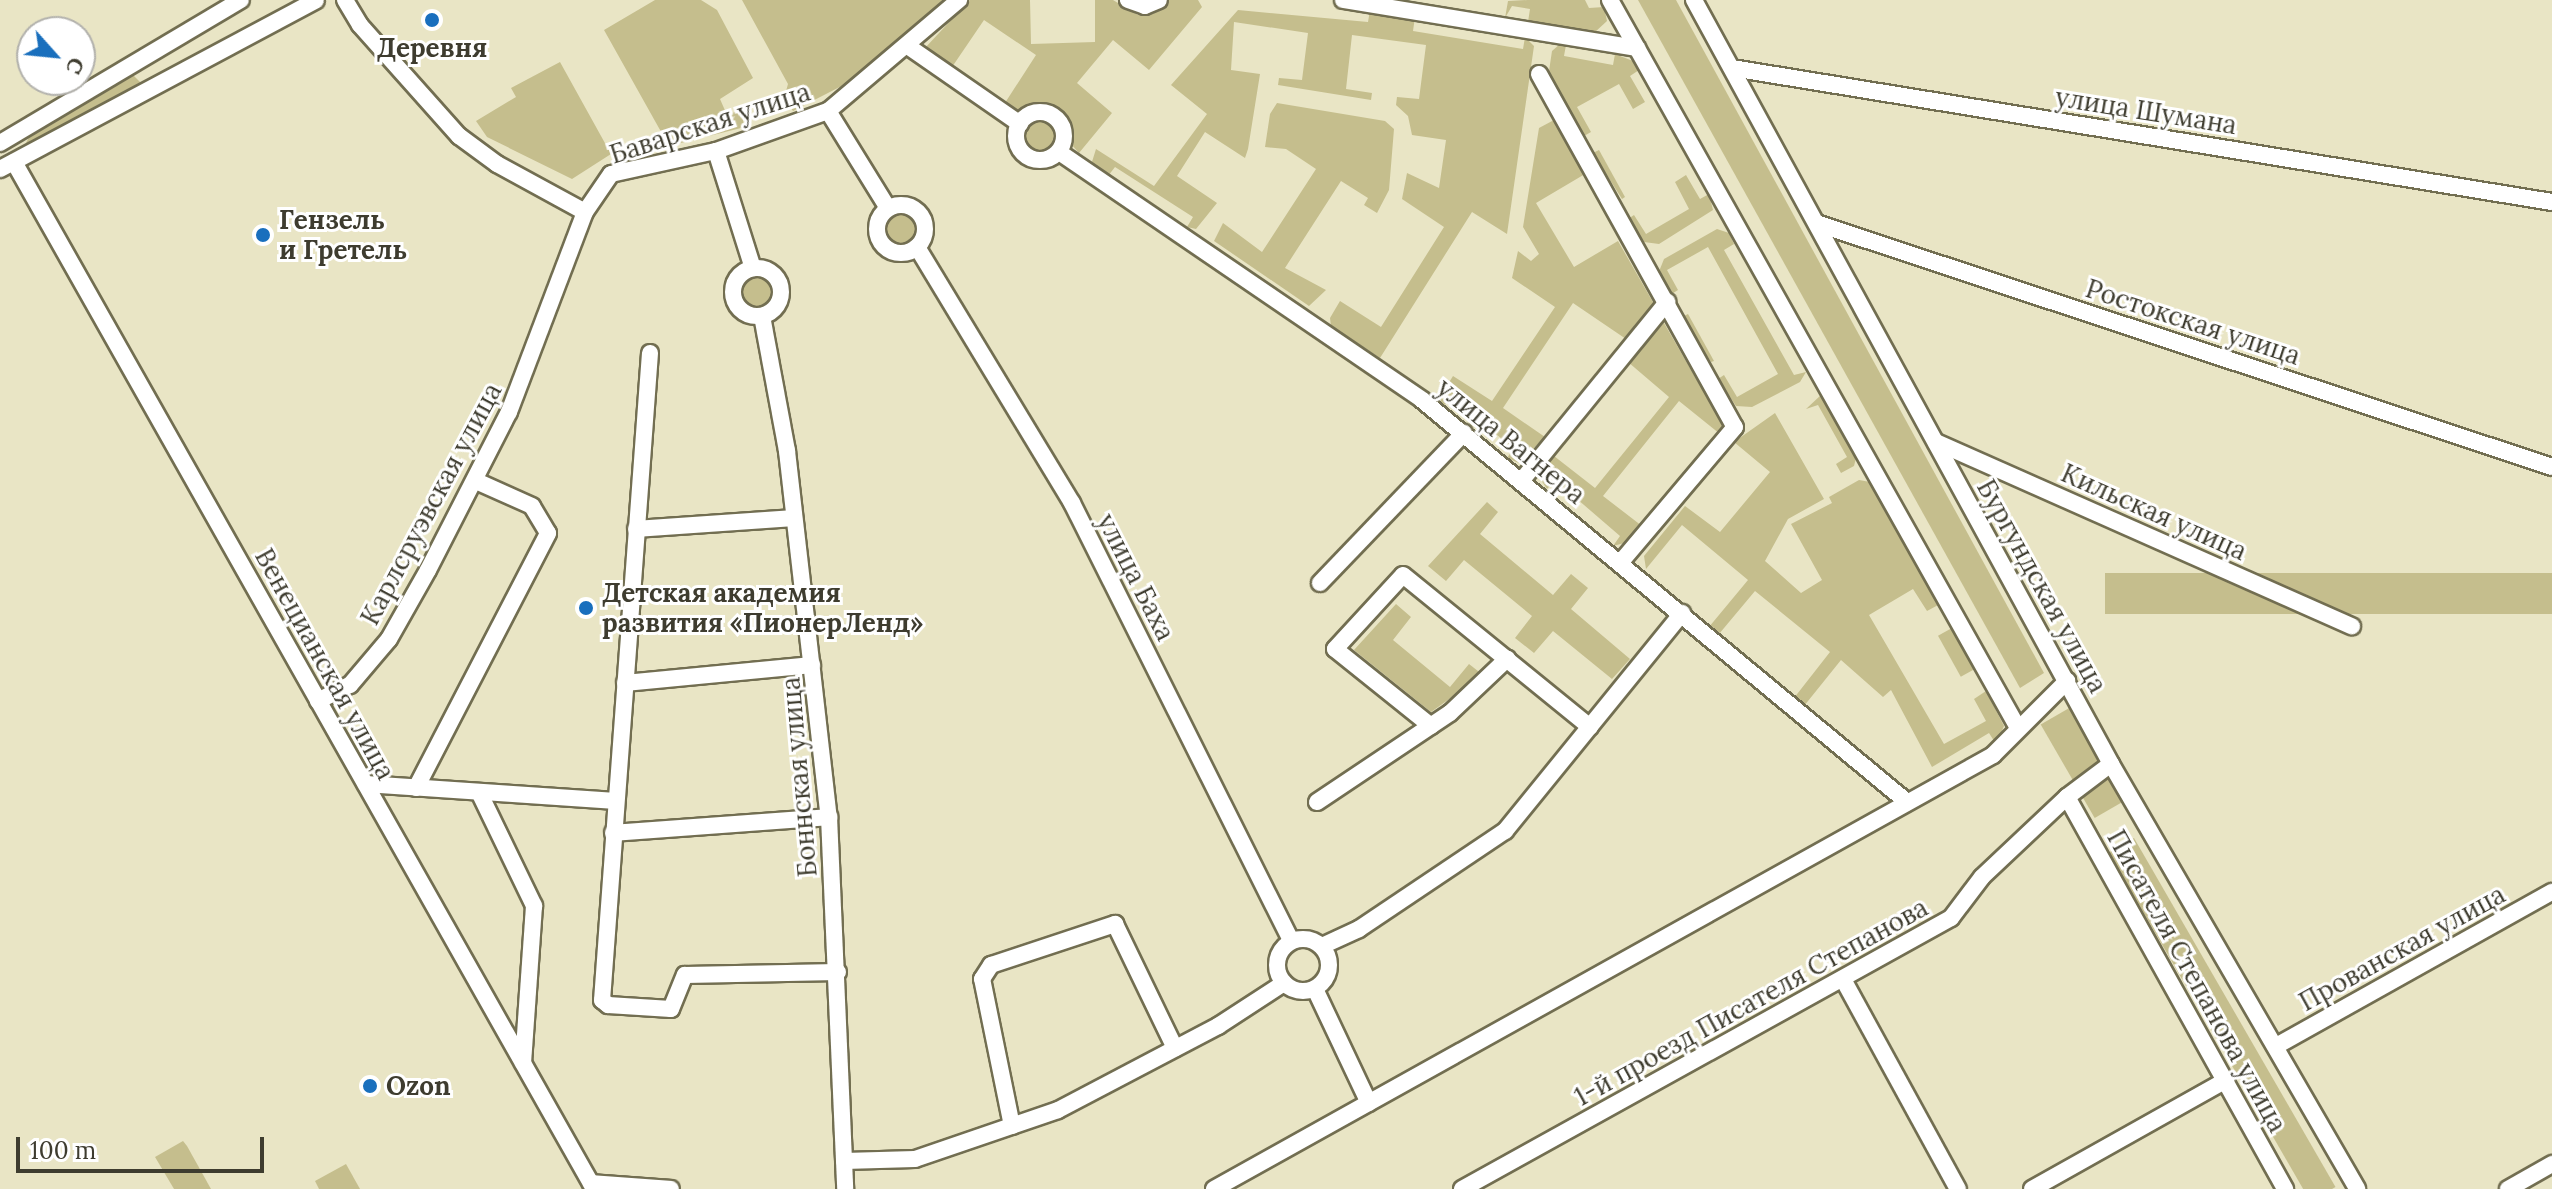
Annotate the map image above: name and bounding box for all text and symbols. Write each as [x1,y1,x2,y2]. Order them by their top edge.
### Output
marker: Деревня [423,11,441,29]
north arrow [16,16,96,96]
place label: Деревня [377,32,487,64]
text: С [60,53,92,79]
street label: Баварская улица [606,76,814,170]
street label: улица Шумана [2053,81,2239,141]
place label: Гензель и Гретель [279,204,407,266]
marker: Гензель и Гретель [254,226,272,244]
street label: Ростокская улица [2082,273,2304,371]
street label: улица Вагнера [1431,372,1591,510]
street label: Карлсруэвская улица [354,378,508,630]
street label: Кильская улица [2056,457,2252,567]
street label: Бургундская улица [1970,474,2114,698]
street label: улица Баха [1091,508,1181,646]
street label: Венецианская улица [248,543,402,785]
place label: Детская академия развития «ПионерЛенд» [602,577,923,638]
marker: Детская академия развития «ПионерЛенд» [577,599,595,617]
street label: Боннская улица [775,676,823,878]
street label: Писателя Степанова улица [2101,824,2293,1138]
street label: Прованская улица [2294,878,2510,1018]
street label: 1-й проезд Писателя Степанова [1569,892,1933,1112]
place label: Ozon [386,1070,451,1102]
marker: Ozon [361,1077,379,1095]
scale bar [20,1121,268,1171]
text: 100 m [30,1135,96,1166]

